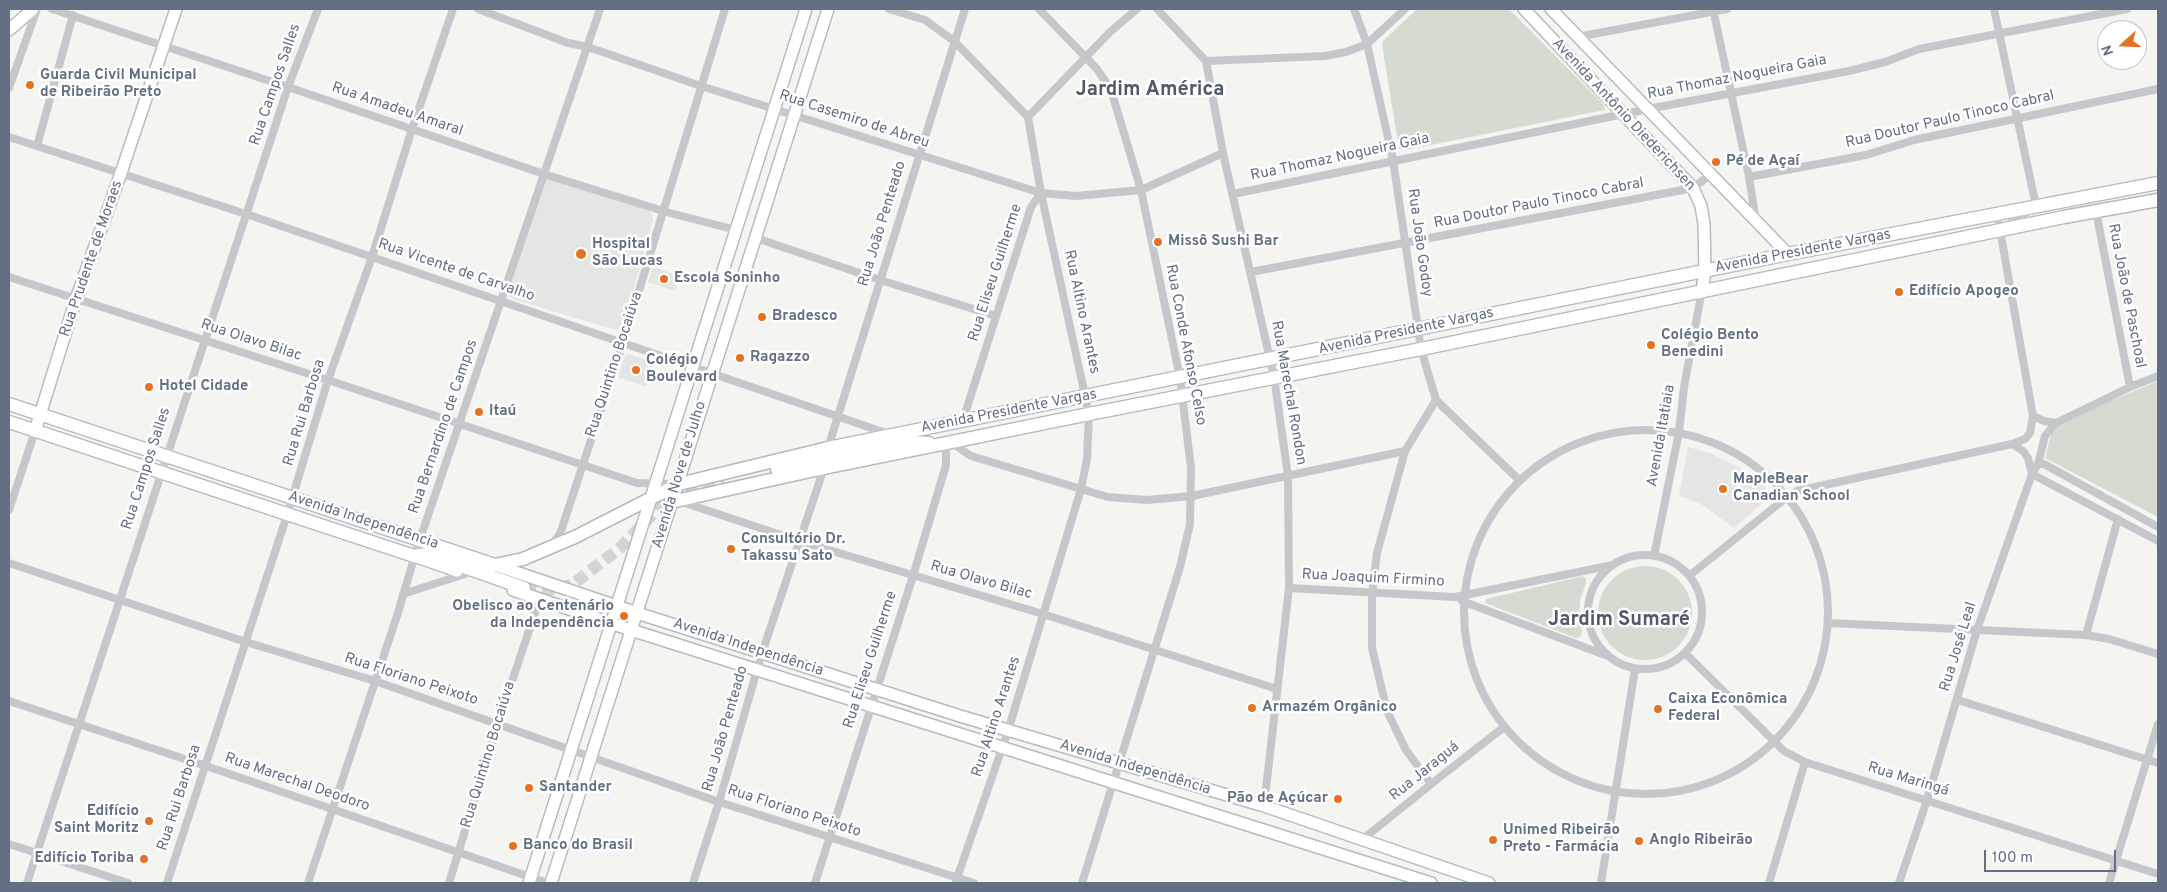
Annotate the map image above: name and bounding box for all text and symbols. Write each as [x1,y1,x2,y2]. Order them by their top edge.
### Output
north arrow [2097,20,2147,70]
street label: Rua Campos Salles [247,22,305,148]
street label: Avenida Antônio Diederichsen [1548,35,1698,195]
text: N [2099,42,2118,58]
street label: Rua Thomaz Nogueira Gaia [1646,52,1828,104]
place label: Guarda Civil Municipal de Ribeirão Preto [40,67,197,102]
marker: Guarda Civil Municipal de Ribeirão Preto [24,79,36,91]
street label: Rua Amadeu Amaral [329,79,465,141]
district label: Jardim América [1076,79,1224,103]
street label: Rua Casemiro de Abreu [777,87,931,153]
street label: Rua Doutor Paulo Tinoco Cabral [1844,87,2056,153]
street label: Rua Thomaz Nogueira Gaia [1249,130,1431,186]
place label: Pé de Açaí [1726,153,1800,171]
marker: Pé de Açaí [1710,156,1722,168]
street label: Rua João Penteado [855,159,911,289]
street label: Rua Doutor Paulo Tinoco Cabral [1432,175,1646,233]
street label: Rua Prudente de Moraes [57,178,127,340]
street label: Rua João Godoy [1402,187,1436,299]
street label: Rua Eliseu Guilherme [965,202,1027,344]
street label: Rua João de Paschoal [2103,222,2149,370]
street label: Avenida Presidente Vargas [1714,226,1892,278]
place label: Missô Sushi Bar [1168,233,1279,251]
street label: Rua Vicente de Carvalho [375,236,537,306]
place label: Hospital São Lucas [592,236,663,271]
marker: Missô Sushi Bar [1152,236,1164,248]
marker: Hospital São Lucas [574,247,588,261]
street label: Rua Altino Arantes [1059,248,1103,376]
street label: Rua Conde Afonso Celso [1161,263,1209,427]
place label: Escola Soninho [674,270,780,288]
marker: Escola Soninho [658,273,670,285]
place label: Edifício Apogeo [1909,283,2019,301]
marker: Edifício Apogeo [1893,286,1905,298]
street label: Rua Quintino Bocaiúva [583,290,647,440]
street label: Avenida Presidente Vargas [1317,305,1495,359]
place label: Bradesco [772,308,838,326]
marker: Bradesco [756,311,768,323]
street label: Rua Olavo Bilac [198,316,304,366]
street label: Rua Marechal Rondon [1266,319,1310,467]
place label: Colégio Bento Benedini [1661,327,1759,362]
street label: Rua Bernardino de Campos [406,337,482,517]
marker: Colégio Bento Benedini [1645,339,1657,351]
place label: Ragazzo [750,349,810,367]
place label: Colégio Boulevard [646,352,717,387]
marker: Ragazzo [734,352,746,364]
street label: Rua Rui Barbosa [280,357,330,469]
marker: Colégio Boulevard [630,364,642,376]
place label: Hotel Cidade [159,378,248,396]
marker: Hotel Cidade [143,381,155,393]
street label: Avenida Itatiaia [1644,383,1680,489]
street label: Avenida Presidente Vargas [920,386,1098,438]
street label: Avenida Nove de Julho [649,399,711,551]
place label: Itaú [489,403,516,421]
street label: Rua Campos Salles [119,406,175,532]
marker: Itaú [473,406,485,418]
place label: MapleBear Canadian School [1733,471,1850,506]
marker: MapleBear Canadian School [1717,483,1729,495]
street label: Avenida Independência [286,488,440,554]
place label: Consultório Dr. Takassu Sato [741,531,845,566]
marker: Consultório Dr. Takassu Sato [725,543,737,555]
street label: Rua Olavo Bilac [928,558,1034,604]
street label: Rua Joaquim Firmino [1301,566,1445,592]
street label: Rua Eliseu Guilherme [840,589,902,731]
place label: Obelisco ao Centenário da Independência [452,598,614,633]
street label: Rua José Leal [1937,600,1981,694]
district label: Jardim Sumaré [1548,609,1690,633]
marker: Obelisco ao Centenário da Independência [618,610,630,622]
street label: Avenida Independência [671,615,825,681]
street label: Rua Floriano Peixoto [342,650,480,710]
street label: Rua Altino Arantes [969,654,1025,780]
street label: Rua João Penteado [699,664,753,794]
street label: Rua Quintino Bocaiúva [458,680,520,830]
place label: Caixa Econômica Federal [1668,691,1787,726]
place label: Armazém Orgânico [1262,699,1397,717]
marker: Armazém Orgânico [1246,702,1258,714]
marker: Caixa Econômica Federal [1652,703,1664,715]
street label: Avenida Independência [1057,736,1213,800]
street label: Rua Jaraguá [1387,738,1463,806]
street label: Rua Rui Barbosa [154,743,206,853]
street label: Rua Marechal Deodoro [222,750,372,816]
street label: Rua Maringá [1865,759,1951,801]
place label: Santander [539,779,612,797]
marker: Santander [523,782,535,794]
street label: Rua Floriano Peixoto [725,782,863,842]
place label: Pão de Açúcar [1227,790,1328,808]
marker: Pão de Açúcar [1332,793,1344,805]
place label: Edifício Saint Moritz [54,803,139,838]
marker: Edifício Saint Moritz [143,815,155,827]
place label: Unimed Ribeirão Preto - Farmácia [1503,822,1620,857]
place label: Anglo Ribeirão [1649,832,1753,850]
marker: Unimed Ribeirão Preto - Farmácia [1487,834,1499,846]
marker: Anglo Ribeirão [1633,835,1645,847]
place label: Banco do Brasil [523,837,633,855]
marker: Banco do Brasil [507,840,519,852]
scale bar [1987,840,2120,872]
text: 100 m [1992,849,2033,868]
place label: Edifício Toriba [34,850,134,868]
marker: Edifício Toriba [138,853,150,865]

